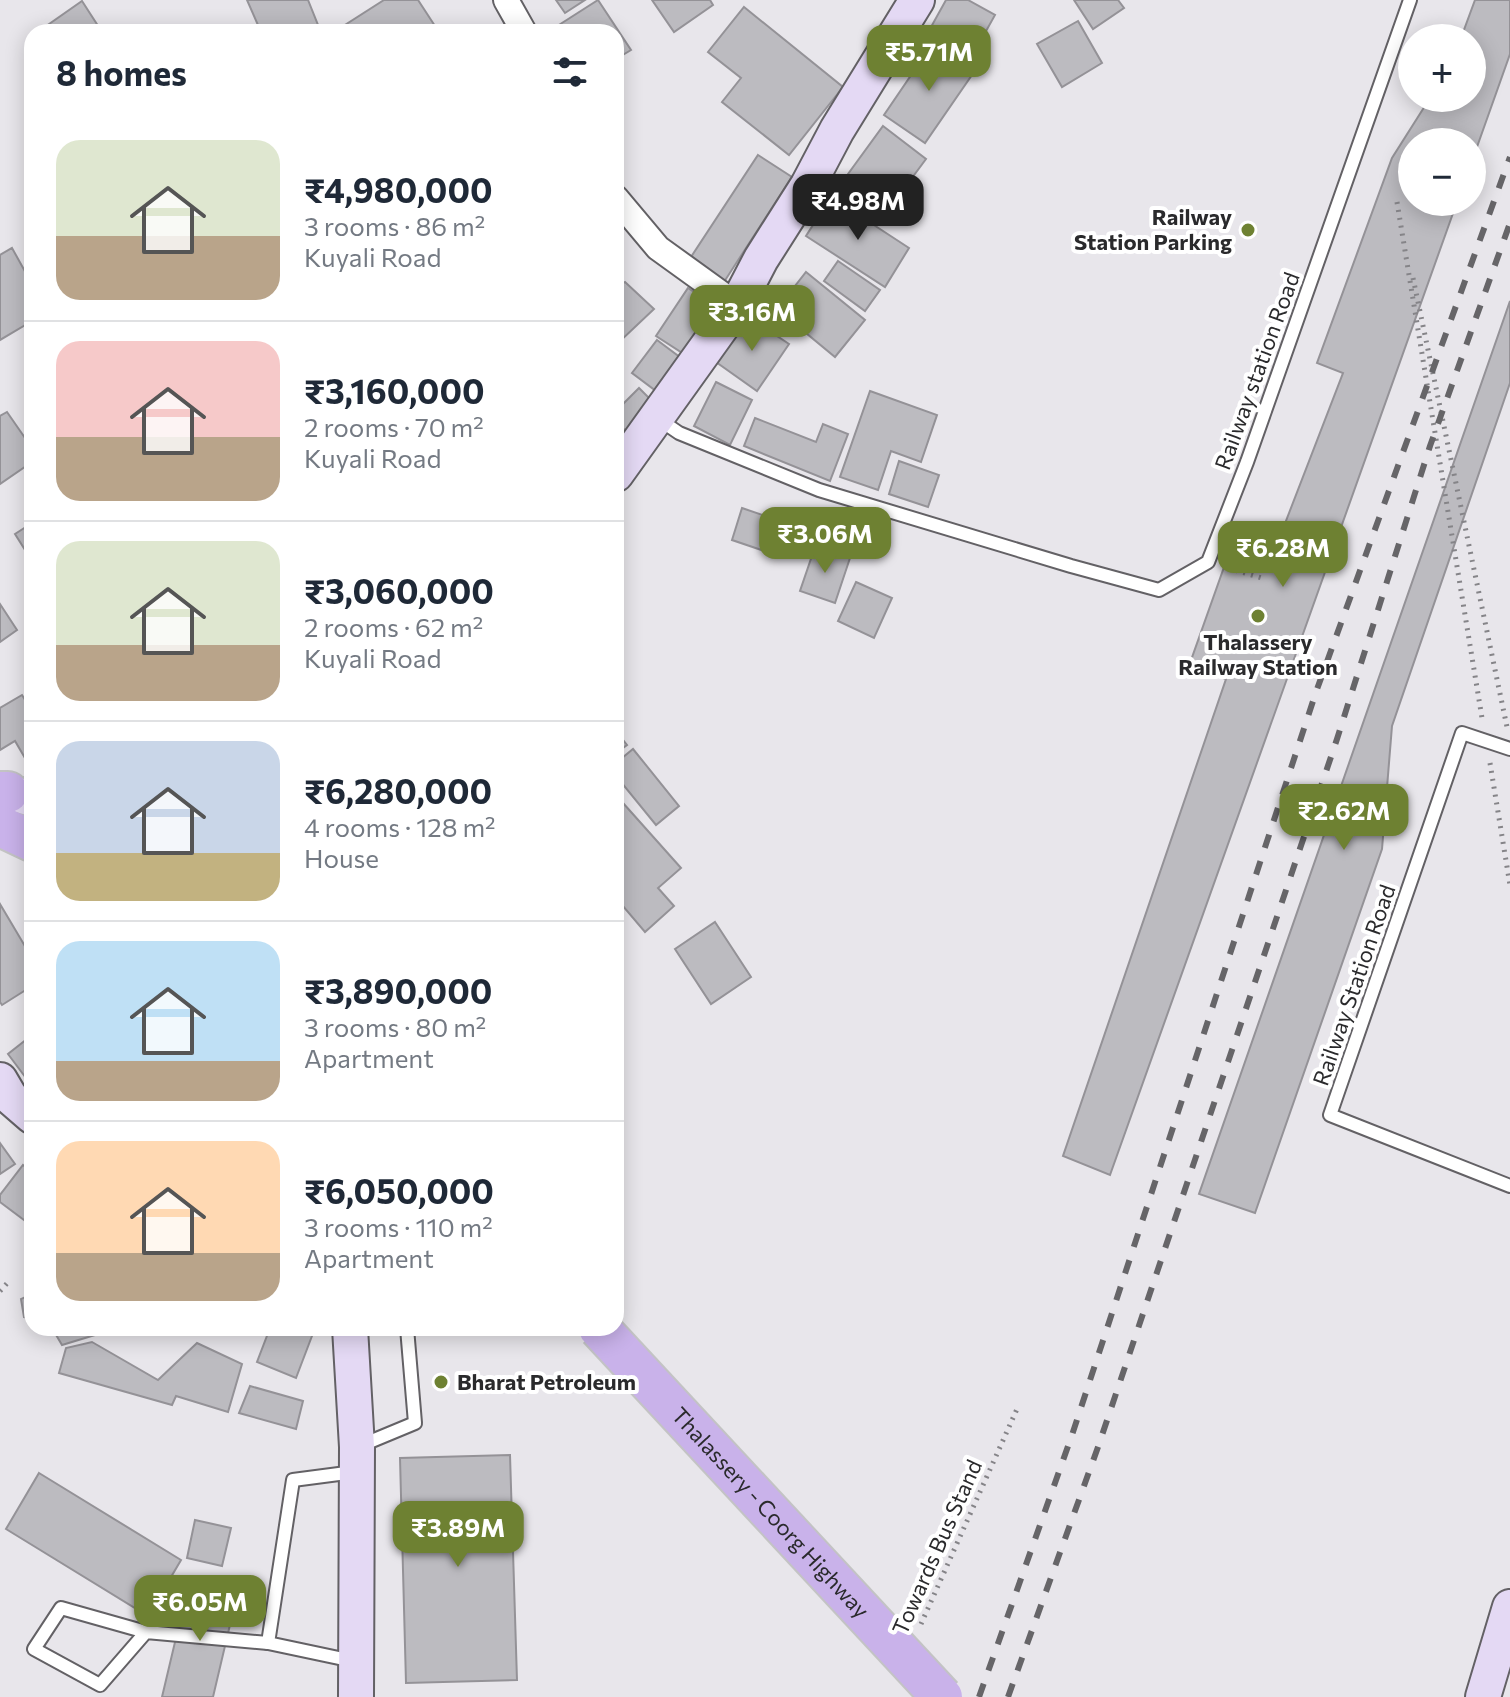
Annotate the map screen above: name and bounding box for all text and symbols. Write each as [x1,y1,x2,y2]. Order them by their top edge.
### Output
map controls [1398,24,1486,216]
button: + [1398,24,1486,112]
pin: ₹5.71M [864,25,994,93]
text: ₹5.71M [885,35,973,66]
icon: filters [548,50,592,94]
text: 8 homes [56,51,187,93]
button: − [1398,128,1486,216]
text: ₹4,980,000 [304,168,493,210]
icon: home [120,172,216,268]
pin: ₹4.98M [793,174,923,242]
text: ₹4.98M [811,184,905,215]
place label: Railway Station Parking [1074,203,1232,255]
text: 3 rooms · 86 m² [304,210,485,241]
marker: Railway Station Parking [1239,221,1257,239]
text: Kuyali Road [304,241,441,272]
street label: Railway station Road [1208,268,1305,473]
pin: ₹3.16M [687,285,817,353]
text: ₹3.16M [708,295,796,326]
text: ₹3,160,000 [304,369,485,411]
icon: home [120,373,216,469]
text: 2 rooms · 70 m² [304,411,484,442]
text: Kuyali Road [304,442,441,473]
pin: ₹3.06M [760,507,890,575]
text: ₹3.06M [777,517,873,548]
pin: ₹6.28M [1218,521,1348,589]
text: ₹6.28M [1236,531,1330,562]
text: ₹3,060,000 [304,569,494,611]
icon: home [120,573,216,669]
marker: Thalassery Railway Station [1249,607,1267,625]
text: 2 rooms · 62 m² [304,611,483,642]
place label: Thalassery Railway Station [1178,628,1338,680]
text: Kuyali Road [304,642,441,673]
text: ₹6,280,000 [304,769,492,811]
icon: home [120,773,216,869]
pin: ₹2.62M [1279,784,1409,852]
text: ₹2.62M [1297,794,1391,825]
text: 4 rooms · 128 m² [304,811,496,842]
text: House [304,842,379,873]
street label: Railway Station Road [1306,881,1401,1089]
text: ₹3,890,000 [304,969,492,1011]
icon: home [120,973,216,1069]
text: 3 rooms · 80 m² [304,1011,486,1042]
text: Apartment [304,1042,434,1073]
text: ₹6,050,000 [304,1169,494,1211]
icon: home [120,1173,216,1269]
text: 3 rooms · 110 m² [304,1211,493,1242]
text: Apartment [304,1242,434,1273]
place label: Bharat Petroleum [457,1368,636,1395]
marker: Bharat Petroleum [432,1373,450,1391]
street label: Thalassery - Coorg Highway [667,1401,875,1623]
street label: Towards Bus Stand [886,1455,987,1638]
pin: ₹3.89M [393,1501,523,1569]
text: ₹3.89M [411,1511,505,1542]
pin: ₹6.05M [135,1575,265,1643]
text: ₹6.05M [152,1585,248,1616]

